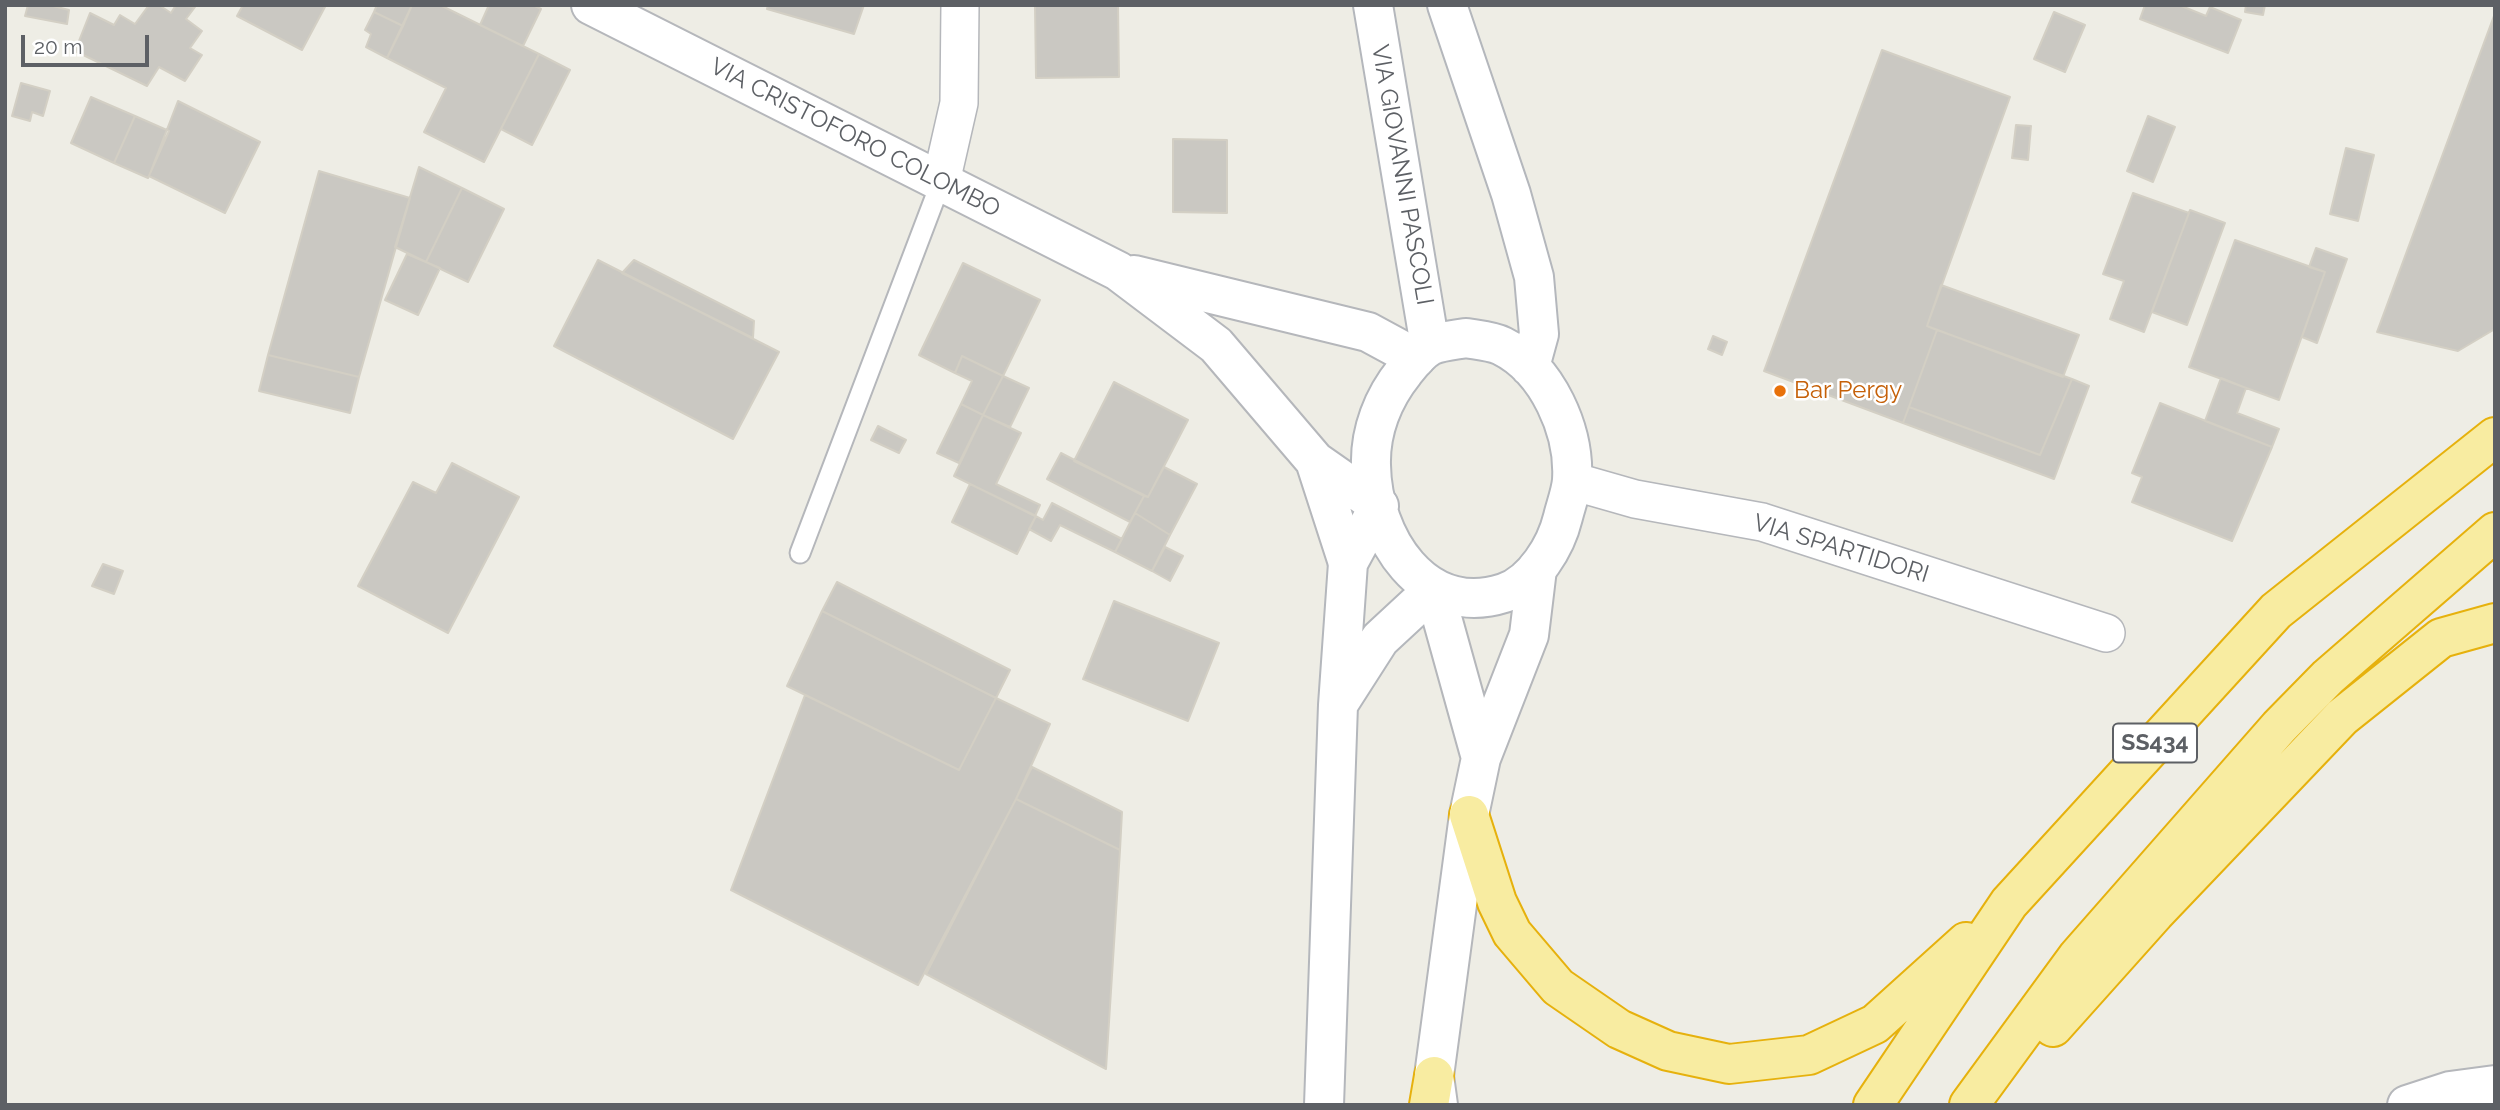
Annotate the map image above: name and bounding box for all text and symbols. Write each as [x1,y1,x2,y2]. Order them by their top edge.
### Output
scale bar [24,21,152,65]
text: 20 m [34,34,82,59]
street label: VIA GIOVANNI PASCOLI [1365,43,1439,307]
street label: VIA CRISTOFORO COLOMBO [705,52,1005,224]
place label: Bar Pergy [1794,377,1902,405]
marker: Bar Pergy [1772,383,1788,399]
street label: VIA SPARTIDORI [1750,509,1932,589]
road number: SS434 [2113,723,2197,762]

